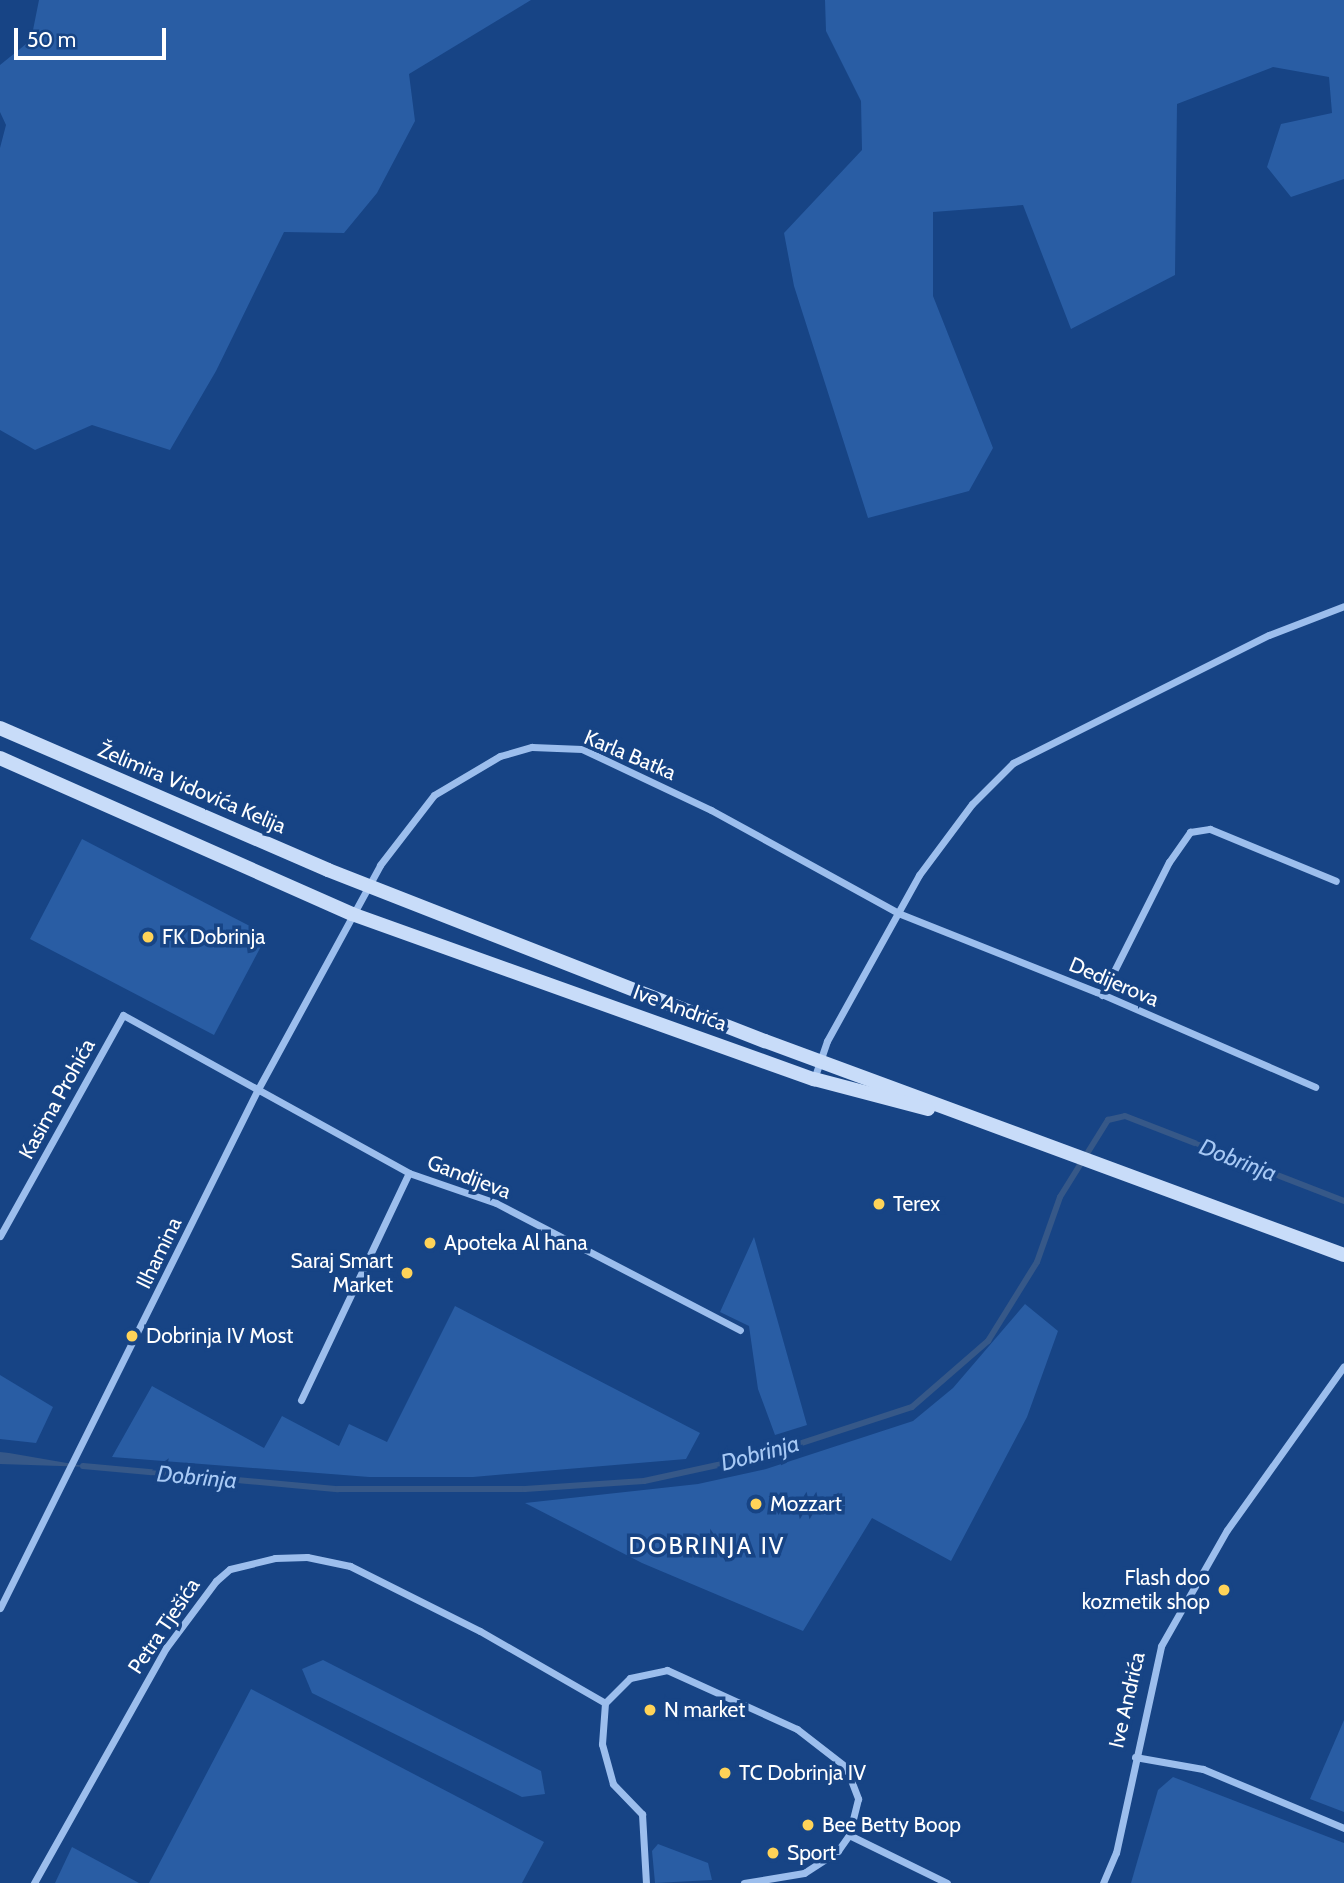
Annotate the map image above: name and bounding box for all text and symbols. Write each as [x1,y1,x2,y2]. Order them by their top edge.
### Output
scale bar [18,14,170,58]
text: 50 m [27,27,76,52]
street label: Karla Batka [580,724,680,786]
street label: Želimira Vidovića Kelija [94,737,290,839]
place label: FK Dobrinja [162,924,265,950]
marker: FK Dobrinja [140,929,156,945]
street label: Dedijerova [1065,952,1163,1012]
street label: Ive Andrića [630,979,730,1037]
street label: Kasima Prohića [14,1034,100,1164]
water label: Dobrinja [1196,1133,1280,1187]
street label: Gandijeva [424,1150,514,1204]
place label: Terex [893,1191,940,1217]
marker: Terex [871,1196,887,1212]
street label: Ilhamina [131,1213,187,1293]
place label: Apoteka Al hana [444,1230,588,1256]
marker: Apoteka Al hana [422,1235,438,1251]
place label: Saraj Smart Market [291,1248,393,1298]
marker: Saraj Smart Market [399,1265,415,1281]
place label: Dobrinja IV Most [146,1323,293,1349]
marker: Dobrinja IV Most [124,1328,140,1344]
water label: Dobrinja [718,1429,802,1477]
water label: Dobrinja [156,1460,238,1494]
place label: Mozzart [770,1491,842,1517]
marker: Mozzart [748,1496,764,1512]
district label: DOBRINJA IV [630,1532,784,1560]
place label: Flash doo kozmetik shop [1082,1565,1210,1615]
street label: Petra Tješića [123,1573,205,1679]
marker: Flash doo kozmetik shop [1216,1582,1232,1598]
street label: Ive Andrića [1104,1650,1150,1750]
place label: N market [664,1697,745,1723]
marker: N market [642,1702,658,1718]
place label: TC Dobrinja IV [739,1760,866,1786]
marker: TC Dobrinja IV [717,1765,733,1781]
place label: Bee Betty Boop [822,1812,961,1838]
marker: Bee Betty Boop [800,1817,816,1833]
place label: Sport [787,1840,836,1866]
marker: Sport [765,1845,781,1861]

